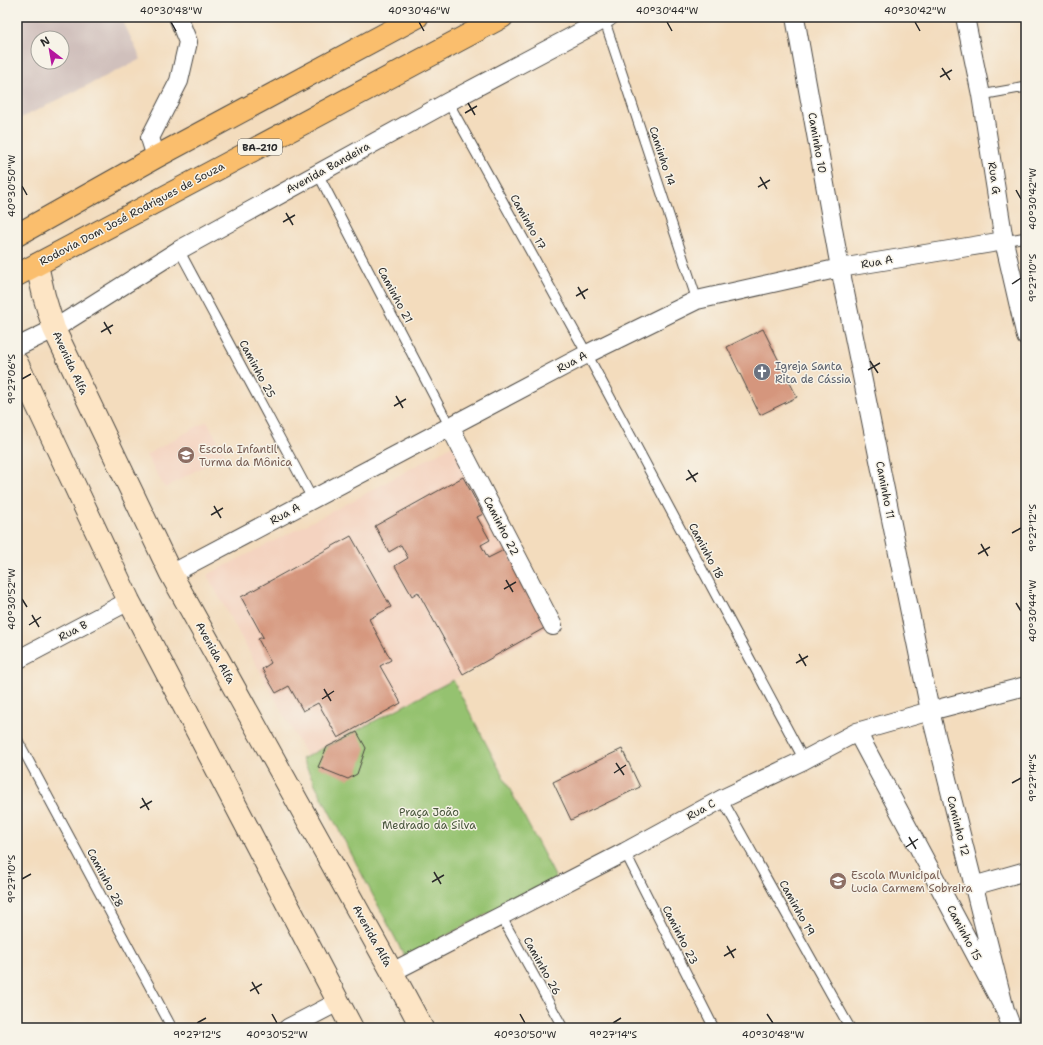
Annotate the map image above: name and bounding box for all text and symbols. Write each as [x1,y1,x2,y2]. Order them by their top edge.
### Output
text: 40°30'48"W [140,4,203,17]
text: 40°30'46"W [388,4,450,17]
text: 40°30'44"W [636,4,699,17]
text: 40°30'42"W [884,4,946,17]
north arrow [30,30,70,70]
text: N [38,33,53,51]
street label: Caminho 10 [804,111,830,175]
street label: Caminho 14 [645,124,679,188]
road number: BA-210 [238,139,282,155]
street label: Avenida Bandeira [283,139,373,197]
text: 40°30'50"W [5,154,18,217]
street label: Rodovia Dom José Rodrigues de Souza [37,159,227,269]
street label: Rua G [984,161,1004,196]
text: 40°30'42"W [1026,168,1039,230]
street label: Caminho 17 [507,192,550,253]
street label: Rua A [860,252,894,272]
text: 9°27'10"S [1026,253,1039,302]
street label: Caminho 21 [374,264,416,326]
street label: Avenida Alfa [49,329,91,397]
street label: Caminho 25 [235,337,279,401]
street label: Rua A [554,348,590,376]
text: 9°27'06"S [5,353,18,404]
place label: Igreja Santa Rita de Cássia [775,359,851,387]
church icon: Igreja Santa Rita de Cássia [752,362,772,382]
place label: Escola Infantil Turma da Mônica [199,442,292,470]
school or university icon: Escola Infantil Turma da Mônica [176,445,196,465]
street label: Caminho 11 [872,460,898,520]
street label: Caminho 22 [480,494,522,558]
street label: Rua A [267,500,303,528]
text: 9°27'12"S [1026,504,1039,552]
street label: Caminho 18 [685,520,727,582]
text: 40°30'52"W [5,568,18,630]
text: 40°30'44"W [1026,579,1039,642]
street label: Rua B [56,617,91,645]
street label: Avenida Alfa [192,619,238,687]
text: 9°27'14"S [1026,754,1039,802]
street label: Caminho 12 [943,794,973,858]
street label: Rua C [684,796,718,824]
park label: Praça João Medrado da Silva [382,805,476,833]
street label: Caminho 28 [83,846,127,910]
text: 9°27'10"S [5,854,18,903]
place label: Escola Municipal Lucia Carmem Sobreira [851,868,972,896]
school or university icon: Escola Municipal Lucia Carmem Sobreira [828,871,848,891]
street label: Caminho 19 [776,877,818,939]
street label: Avenida Alfa [349,902,395,970]
street label: Caminho 23 [659,903,701,967]
street label: Caminho 15 [943,903,985,964]
street label: Caminho 26 [520,934,564,998]
text: 9°27'12"S [173,1028,221,1041]
text: 40°30'52"W [246,1028,308,1041]
text: 40°30'50"W [494,1028,557,1041]
text: 9°27'14"S [589,1028,637,1041]
text: 40°30'48"W [742,1028,805,1041]

